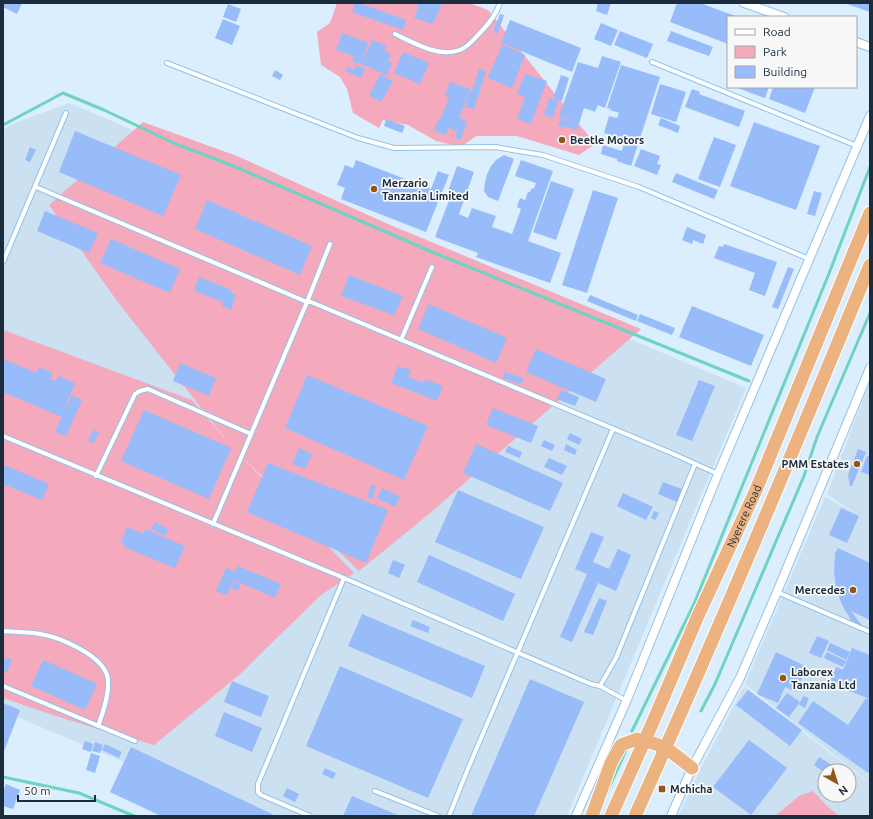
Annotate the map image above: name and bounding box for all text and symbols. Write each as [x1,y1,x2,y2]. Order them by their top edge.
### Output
legend [727,16,857,88]
text: Road [763,25,791,38]
text: Park [763,45,787,58]
text: Building [763,65,807,78]
place label: Beetle Motors [570,134,644,146]
marker: Beetle Motors [557,135,567,145]
place label: Merzario Tanzania Limited [382,177,469,202]
marker: Merzario Tanzania Limited [369,184,379,194]
place label: PMM Estates [781,458,849,470]
marker: PMM Estates [852,459,862,469]
street label: Nyerere Road [724,483,763,549]
place label: Mercedes [795,584,845,596]
marker: Mercedes [848,585,858,595]
place label: Laborex Tanzania Ltd [791,666,856,691]
marker: Laborex Tanzania Ltd [778,673,788,683]
north arrow [817,763,857,803]
scale bar [18,777,95,803]
place label: Mchicha [670,783,713,795]
text: 50 m [24,784,51,797]
marker: Mchicha [657,784,667,794]
text: N [836,784,850,798]

